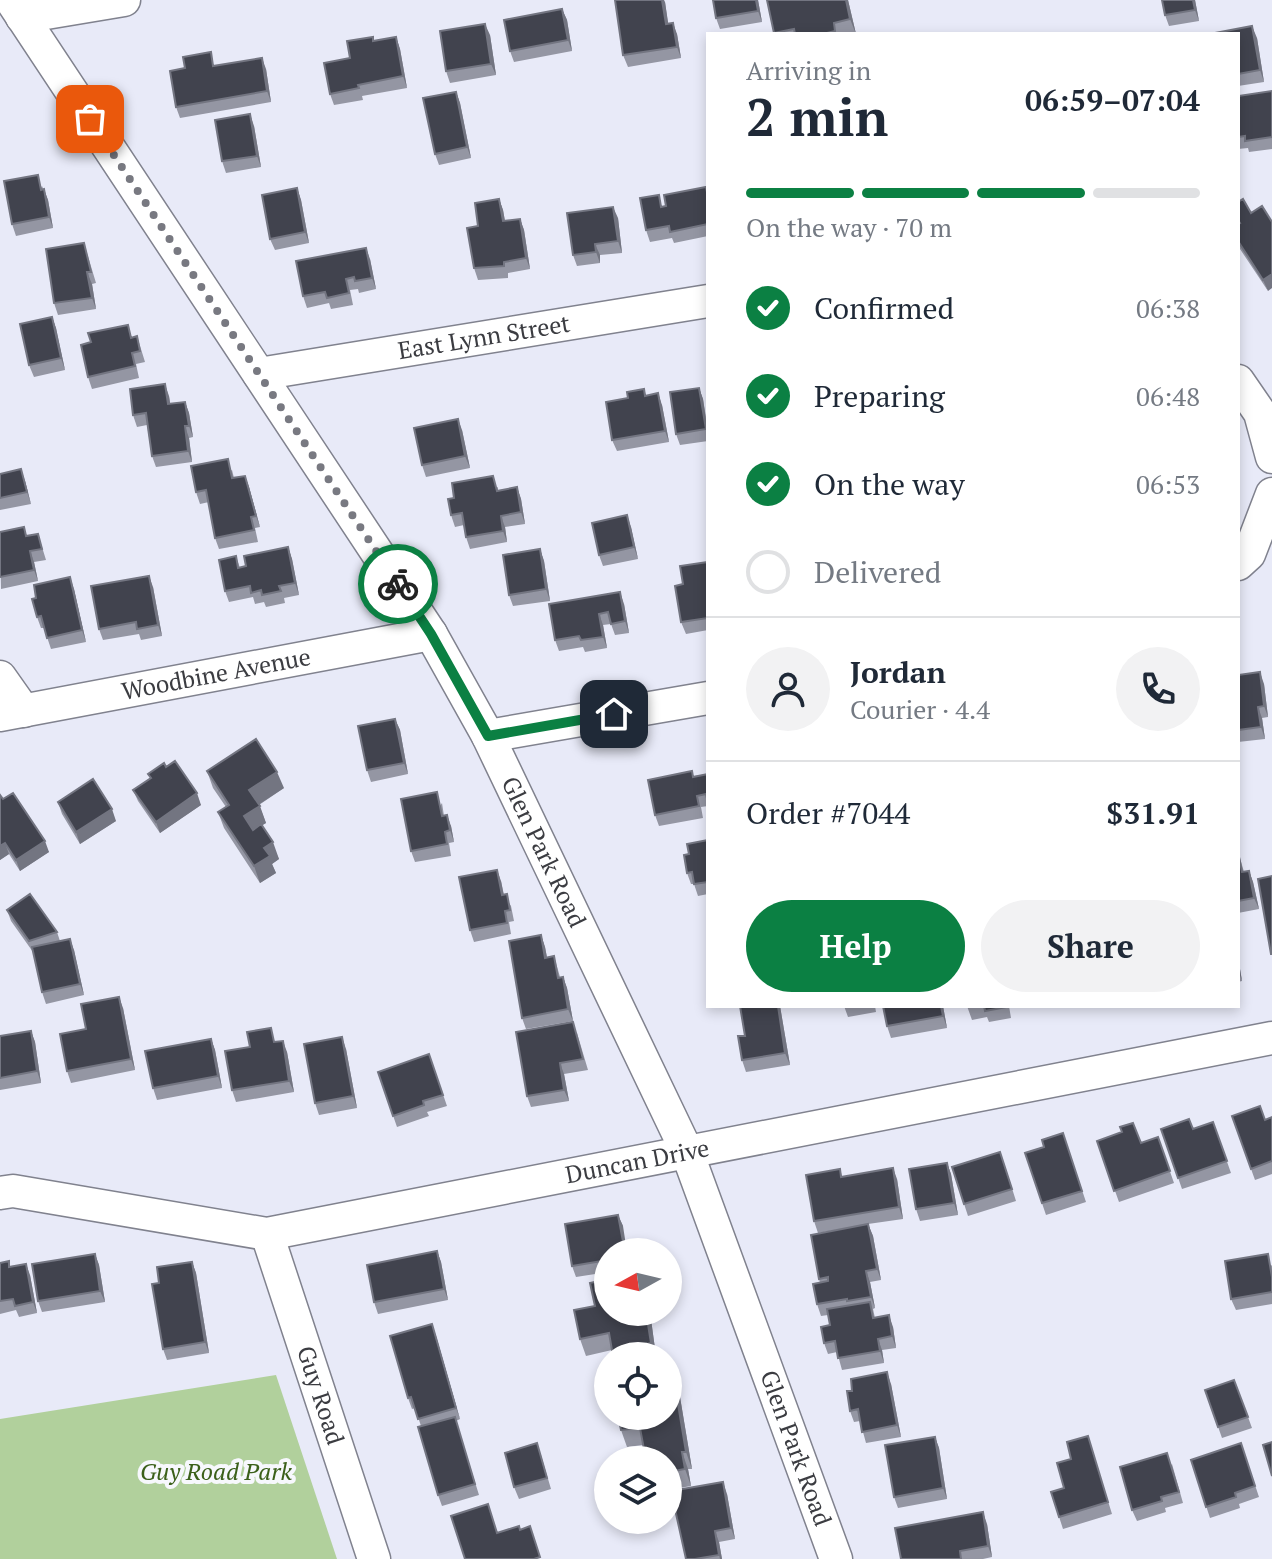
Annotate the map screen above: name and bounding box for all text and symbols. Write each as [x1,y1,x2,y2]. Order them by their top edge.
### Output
text: Arriving in [746,53,871,87]
text: 06:59–07:04 [1025,80,1200,120]
text: 2 min [746,82,888,151]
pin [56,85,124,153]
icon: bag [68,97,112,141]
text: On the way · 70 m [746,210,952,244]
icon: check [746,286,790,330]
text: Confirmed [814,288,954,328]
text: 06:38 [1136,291,1200,325]
street label: East Lynn Street [396,307,572,366]
icon: check [746,374,790,418]
text: Preparing [814,376,945,416]
text: 06:48 [1136,379,1200,413]
icon: check [746,462,790,506]
text: On the way [814,464,965,504]
text: 06:53 [1136,467,1200,501]
courier [358,544,438,624]
text: Delivered [814,552,941,592]
icon: bike [376,562,420,606]
street label: Woodbine Avenue [119,640,313,707]
button: person [746,647,830,731]
button: phone [1116,647,1200,731]
text: Jordan [850,652,946,692]
pin [580,680,648,748]
icon: home [592,692,636,736]
text: Courier · 4.4 [850,692,990,726]
street label: Glen Park Road [495,771,594,932]
text: Order #7044 [746,793,910,833]
text: $31.91 [1106,793,1200,833]
button: Help [746,900,965,992]
button: Share [981,900,1200,992]
street label: Duncan Drive [562,1131,712,1190]
north arrow [594,1238,682,1326]
map controls [594,1238,682,1534]
street label: Guy Road [290,1342,352,1449]
button: locate [594,1342,682,1430]
street label: Glen Park Road [753,1366,840,1530]
button: layers [594,1446,682,1534]
park label: Guy Road Park [140,1455,292,1487]

